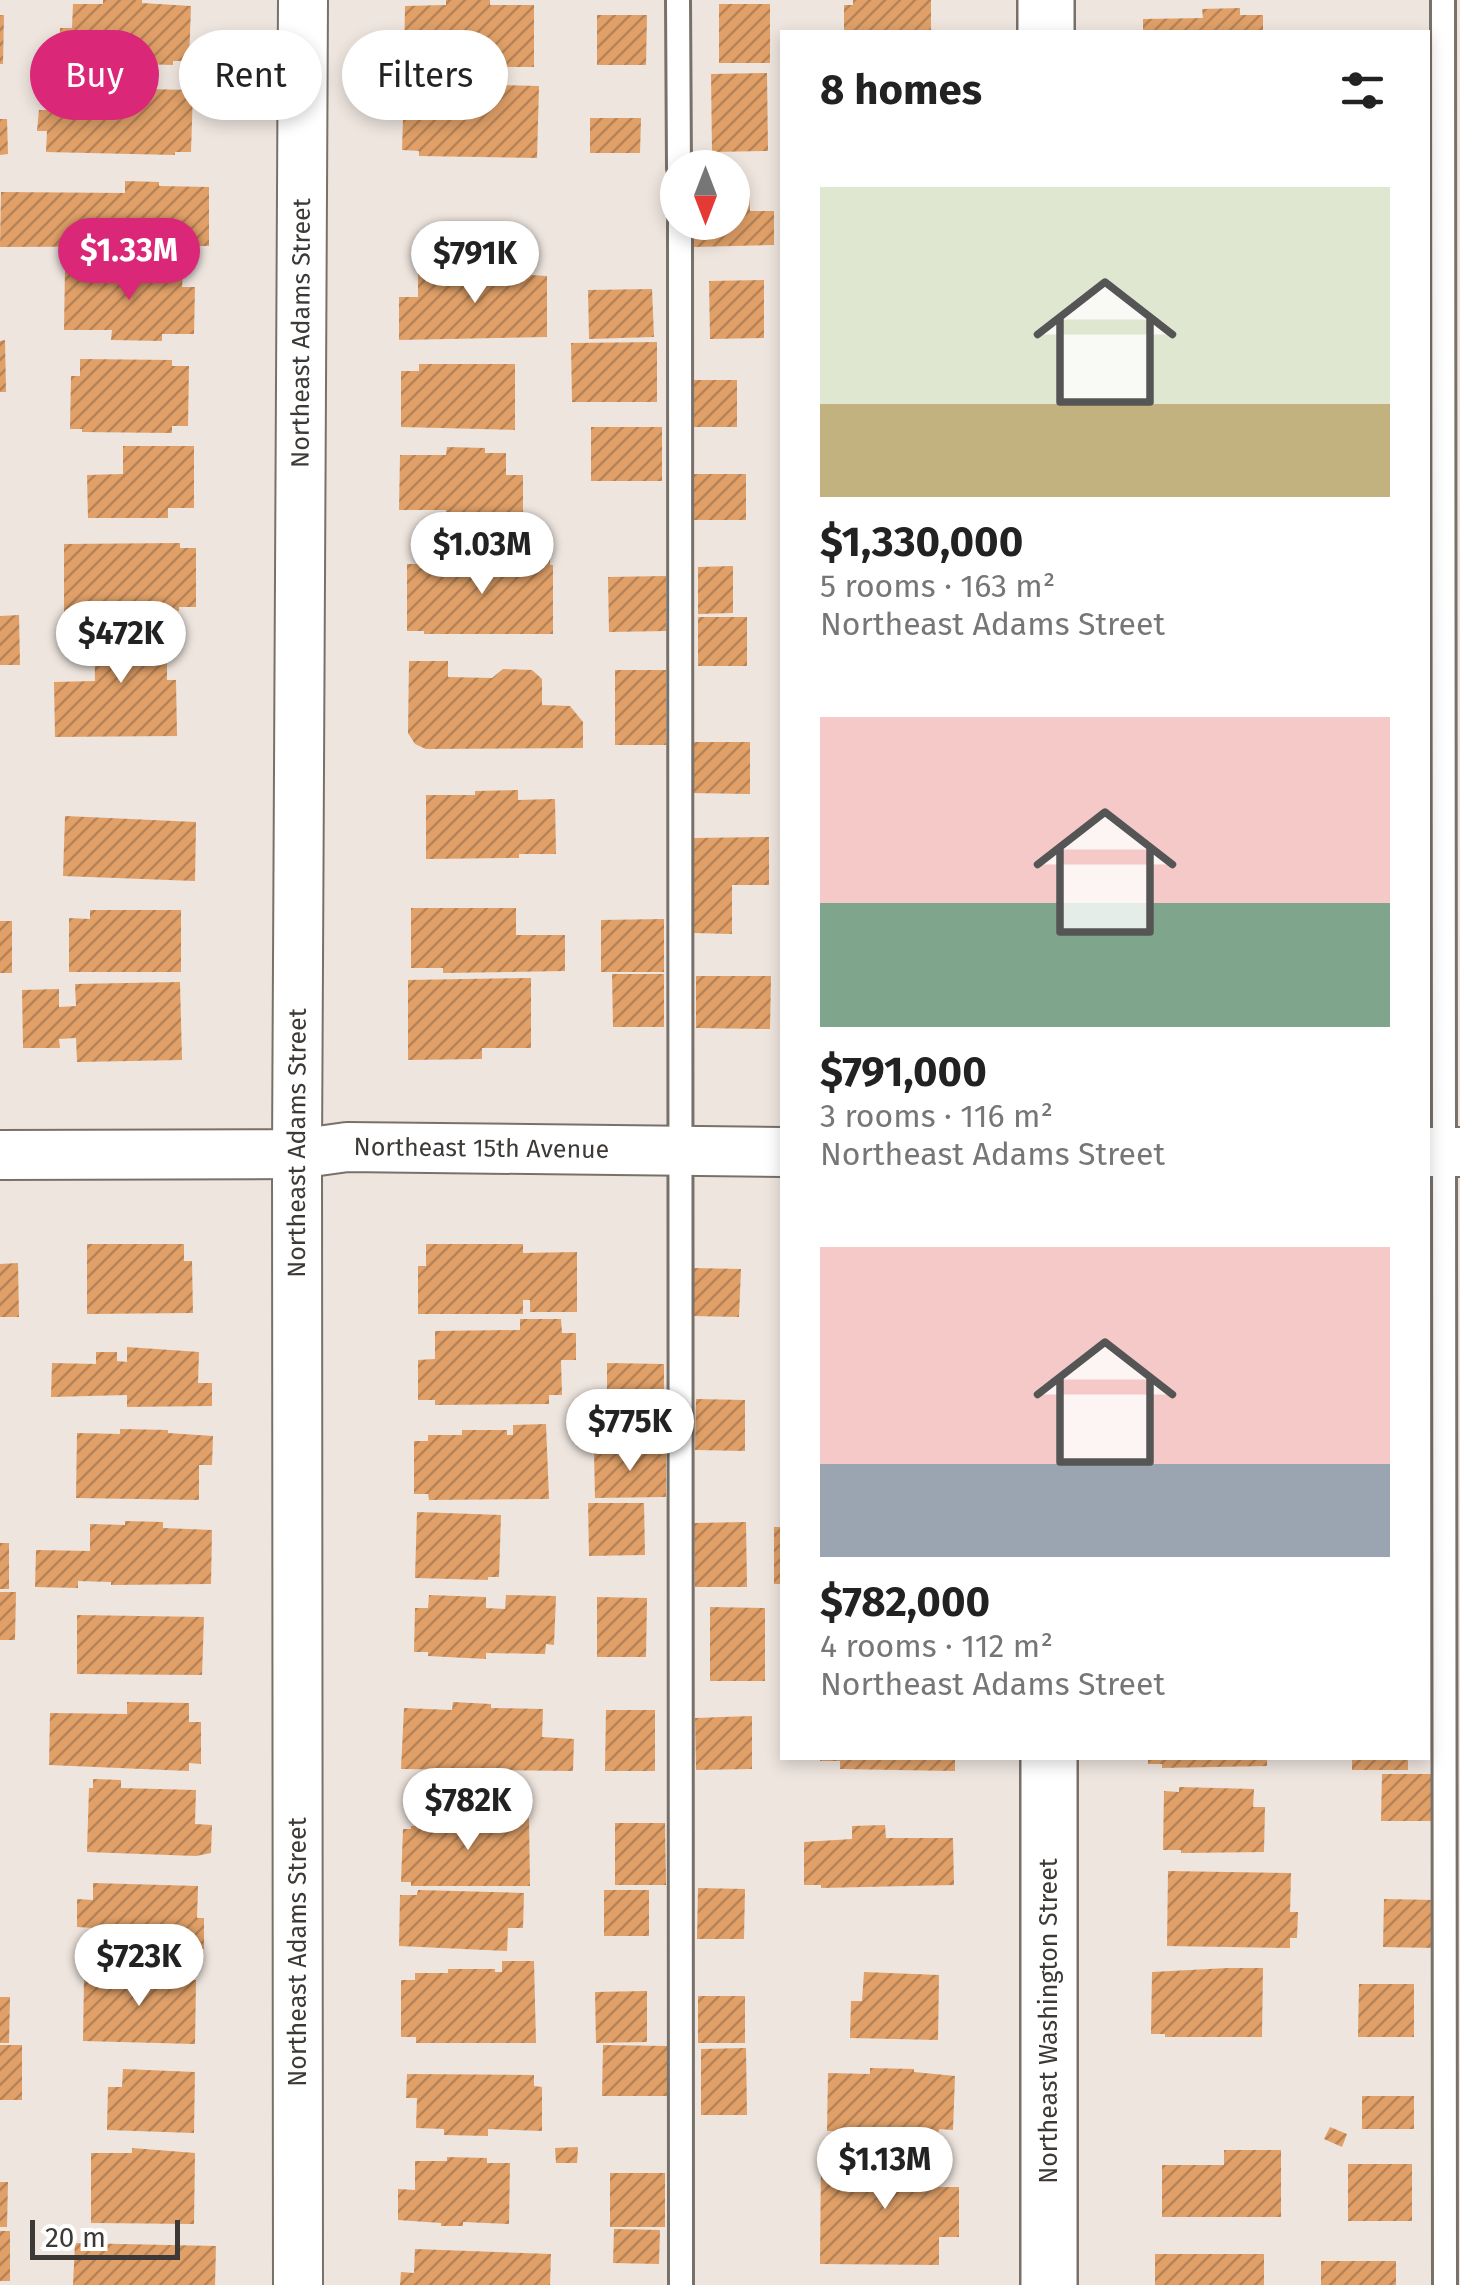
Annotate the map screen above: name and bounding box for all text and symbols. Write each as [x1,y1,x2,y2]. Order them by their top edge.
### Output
chip: Buy [30,30,159,120]
chip: Rent [179,30,322,120]
chip: Filters [342,30,508,120]
icon: filters [1335,63,1390,118]
text: 8 homes [820,65,982,115]
north arrow [660,150,750,240]
map controls [660,150,750,240]
street label: Northeast Adams Street [286,197,317,468]
pin: $1.33M [48,218,210,303]
pin: $791K [405,221,545,306]
text: $1.33M [80,231,178,269]
text: $791K [433,234,517,272]
icon: home [1015,252,1195,432]
pin: $1.03M [401,512,563,597]
text: $1,330,000 [820,517,1023,567]
text: $1.03M [433,525,531,563]
text: 5 rooms · 163 m² [820,567,1055,605]
pin: $472K [51,601,191,686]
text: Northeast Adams Street [820,605,1165,643]
text: $472K [78,614,164,652]
icon: home [1015,782,1195,962]
street label: Northeast Adams Street [282,1007,313,1278]
text: $791,000 [820,1047,987,1097]
text: 3 rooms · 116 m² [820,1097,1053,1135]
street label: Northeast 15th Avenue [353,1132,610,1165]
text: Northeast Adams Street [820,1135,1165,1173]
icon: home [1015,1312,1195,1492]
pin: $775K [560,1389,700,1474]
text: $775K [588,1402,672,1440]
text: $782,000 [820,1577,990,1627]
text: 4 rooms · 112 m² [820,1627,1053,1665]
text: Northeast Adams Street [820,1665,1165,1703]
pin: $782K [398,1768,538,1853]
text: $782K [425,1781,511,1819]
street label: Northeast Adams Street [283,1816,313,2087]
street label: Northeast Washington Street [1034,1857,1064,2184]
pin: $723K [69,1924,209,2009]
text: $723K [97,1937,181,1975]
pin: $1.13M [804,2127,966,2212]
text: $1.13M [839,2140,931,2178]
scale bar [30,2215,180,2260]
text: 20 m [45,2221,106,2254]

